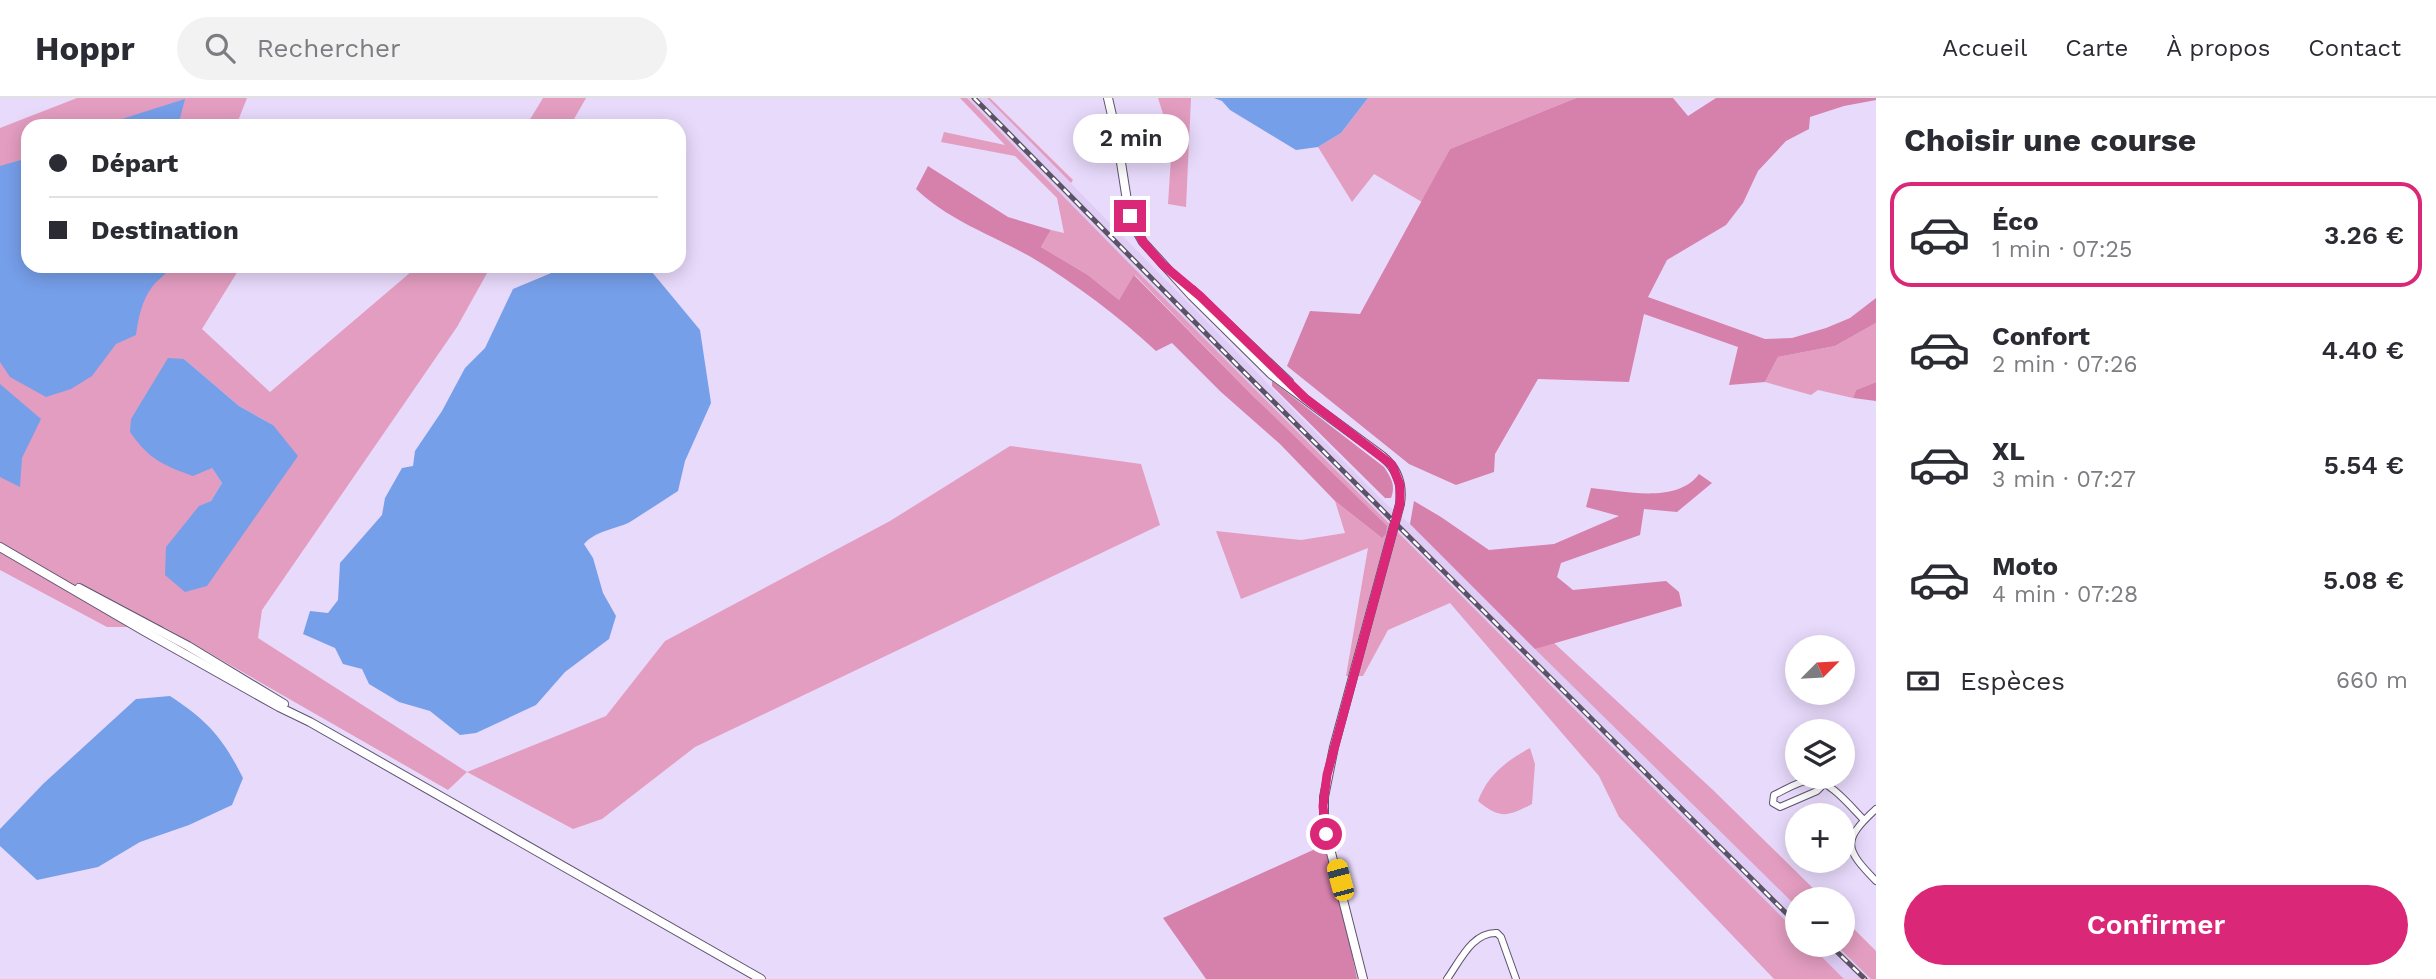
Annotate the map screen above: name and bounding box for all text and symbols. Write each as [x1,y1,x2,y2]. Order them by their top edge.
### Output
search box [177,17,667,80]
text: Hoppr [35,29,135,68]
icon: search [201,29,239,67]
text: Rechercher [257,33,401,63]
text: Accueil [1942,34,2027,62]
text: Carte [2065,34,2128,62]
text: À propos [2166,34,2270,62]
text: Contact [2308,34,2401,62]
callout: 2 min [1072,115,1188,164]
text: Choisir une course [1904,121,2196,159]
text: 2 min [1099,125,1163,152]
text: Départ [91,148,178,178]
route end [1114,200,1146,232]
icon: car [1908,203,1971,266]
text: Éco [1992,206,2039,236]
text: Destination [91,215,239,245]
text: 3.26 € [2324,220,2404,250]
text: 1 min · 07:25 [1992,236,2132,263]
icon: car [1908,318,1971,381]
text: Confort [1992,321,2090,351]
text: 4.40 € [2321,335,2404,365]
text: 2 min · 07:26 [1992,351,2137,378]
icon: car [1908,433,1971,496]
text: XL [1992,436,2025,466]
text: 5.54 € [2324,450,2404,480]
text: 3 min · 07:27 [1992,466,2136,493]
icon: car [1908,548,1971,611]
text: Moto [1992,551,2058,581]
text: 5.08 € [2323,565,2404,595]
text: 4 min · 07:28 [1992,581,2138,608]
north arrow [1785,635,1855,705]
map controls [1785,635,1855,957]
icon: cash [1904,662,1942,700]
text: Espèces [1960,666,2065,696]
text: 660 m [2336,667,2408,694]
button: layers [1785,719,1855,789]
button: + [1785,803,1855,873]
route start [1310,818,1342,850]
car [1325,857,1356,903]
button: Confirmer [1904,885,2408,965]
button: − [1785,887,1855,957]

